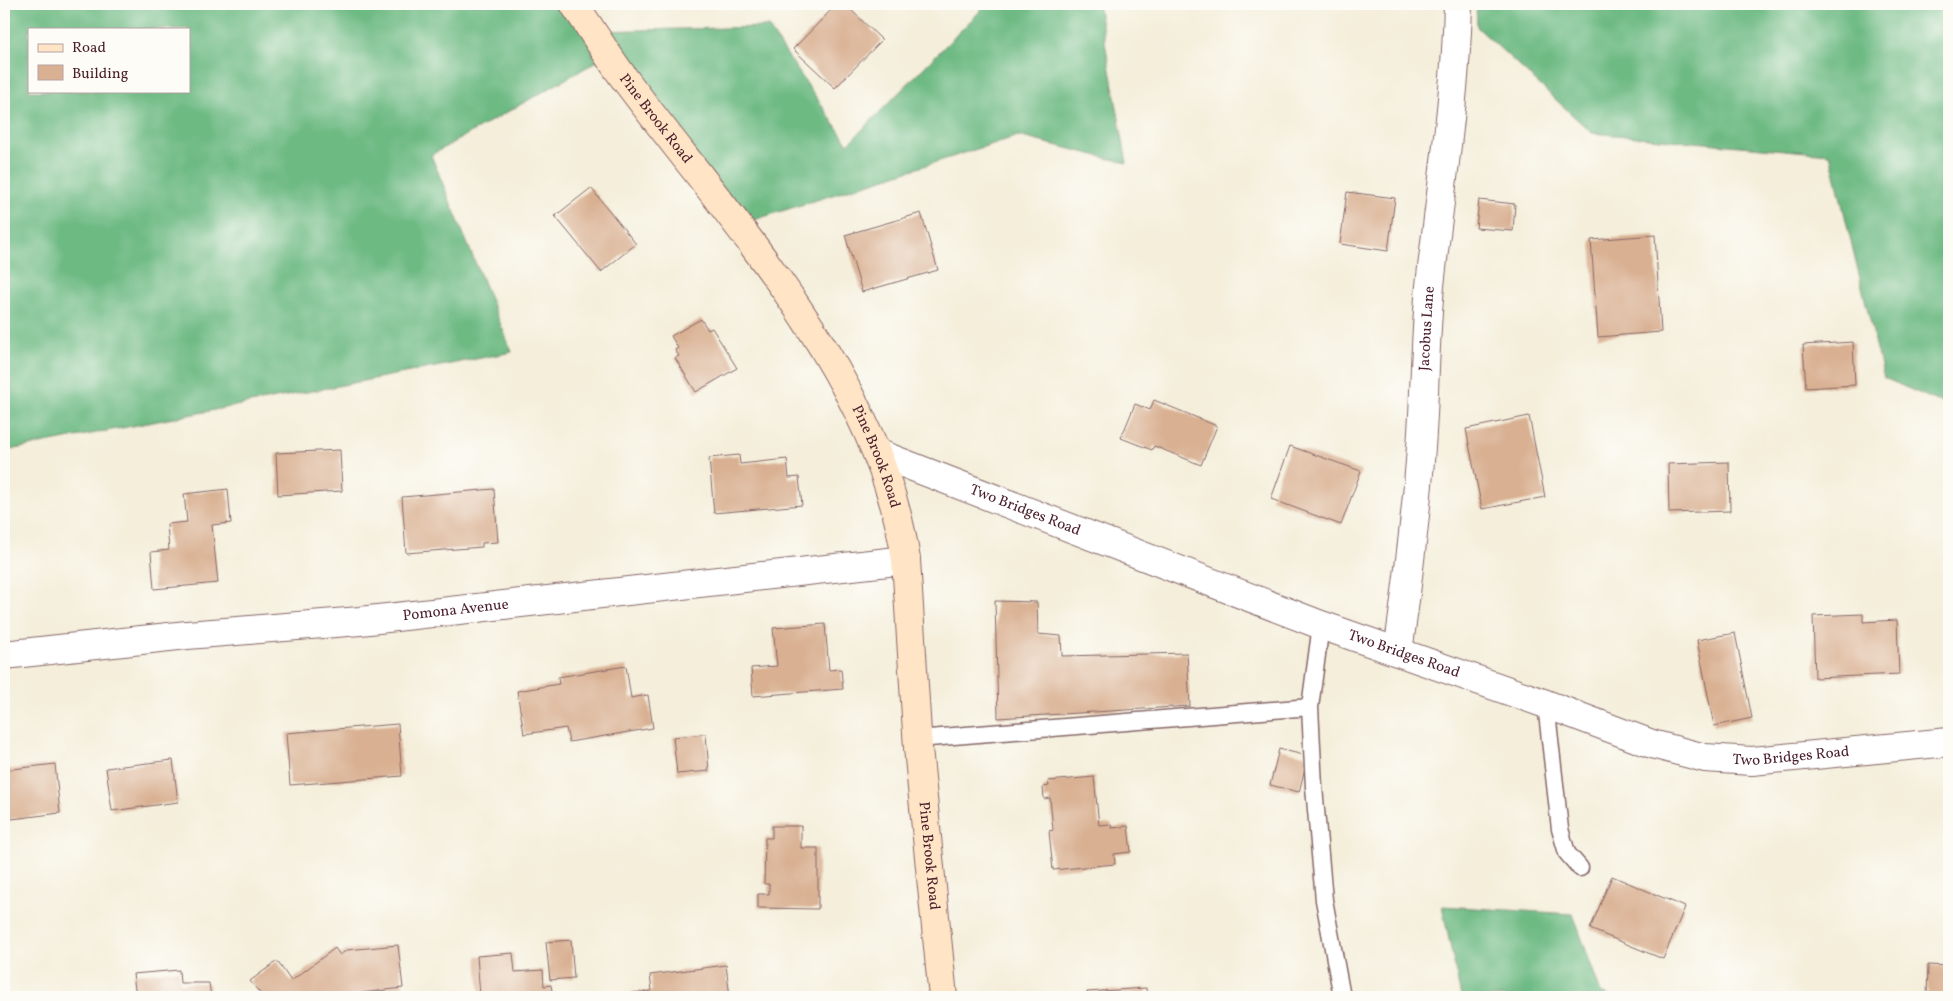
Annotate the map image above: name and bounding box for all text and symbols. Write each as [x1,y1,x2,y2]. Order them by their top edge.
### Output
legend [28,28,190,92]
text: Road [72,38,106,59]
text: Building [72,64,129,85]
street label: Pine Brook Road [614,69,697,168]
street label: Jacobus Lane [1414,285,1440,371]
street label: Pine Brook Road [846,402,905,510]
street label: Two Bridges Road [967,479,1084,541]
street label: Pomona Avenue [402,594,510,627]
street label: Two Bridges Road [1345,625,1463,683]
street label: Two Bridges Road [1732,741,1850,772]
street label: Pine Brook Road [913,801,945,911]

